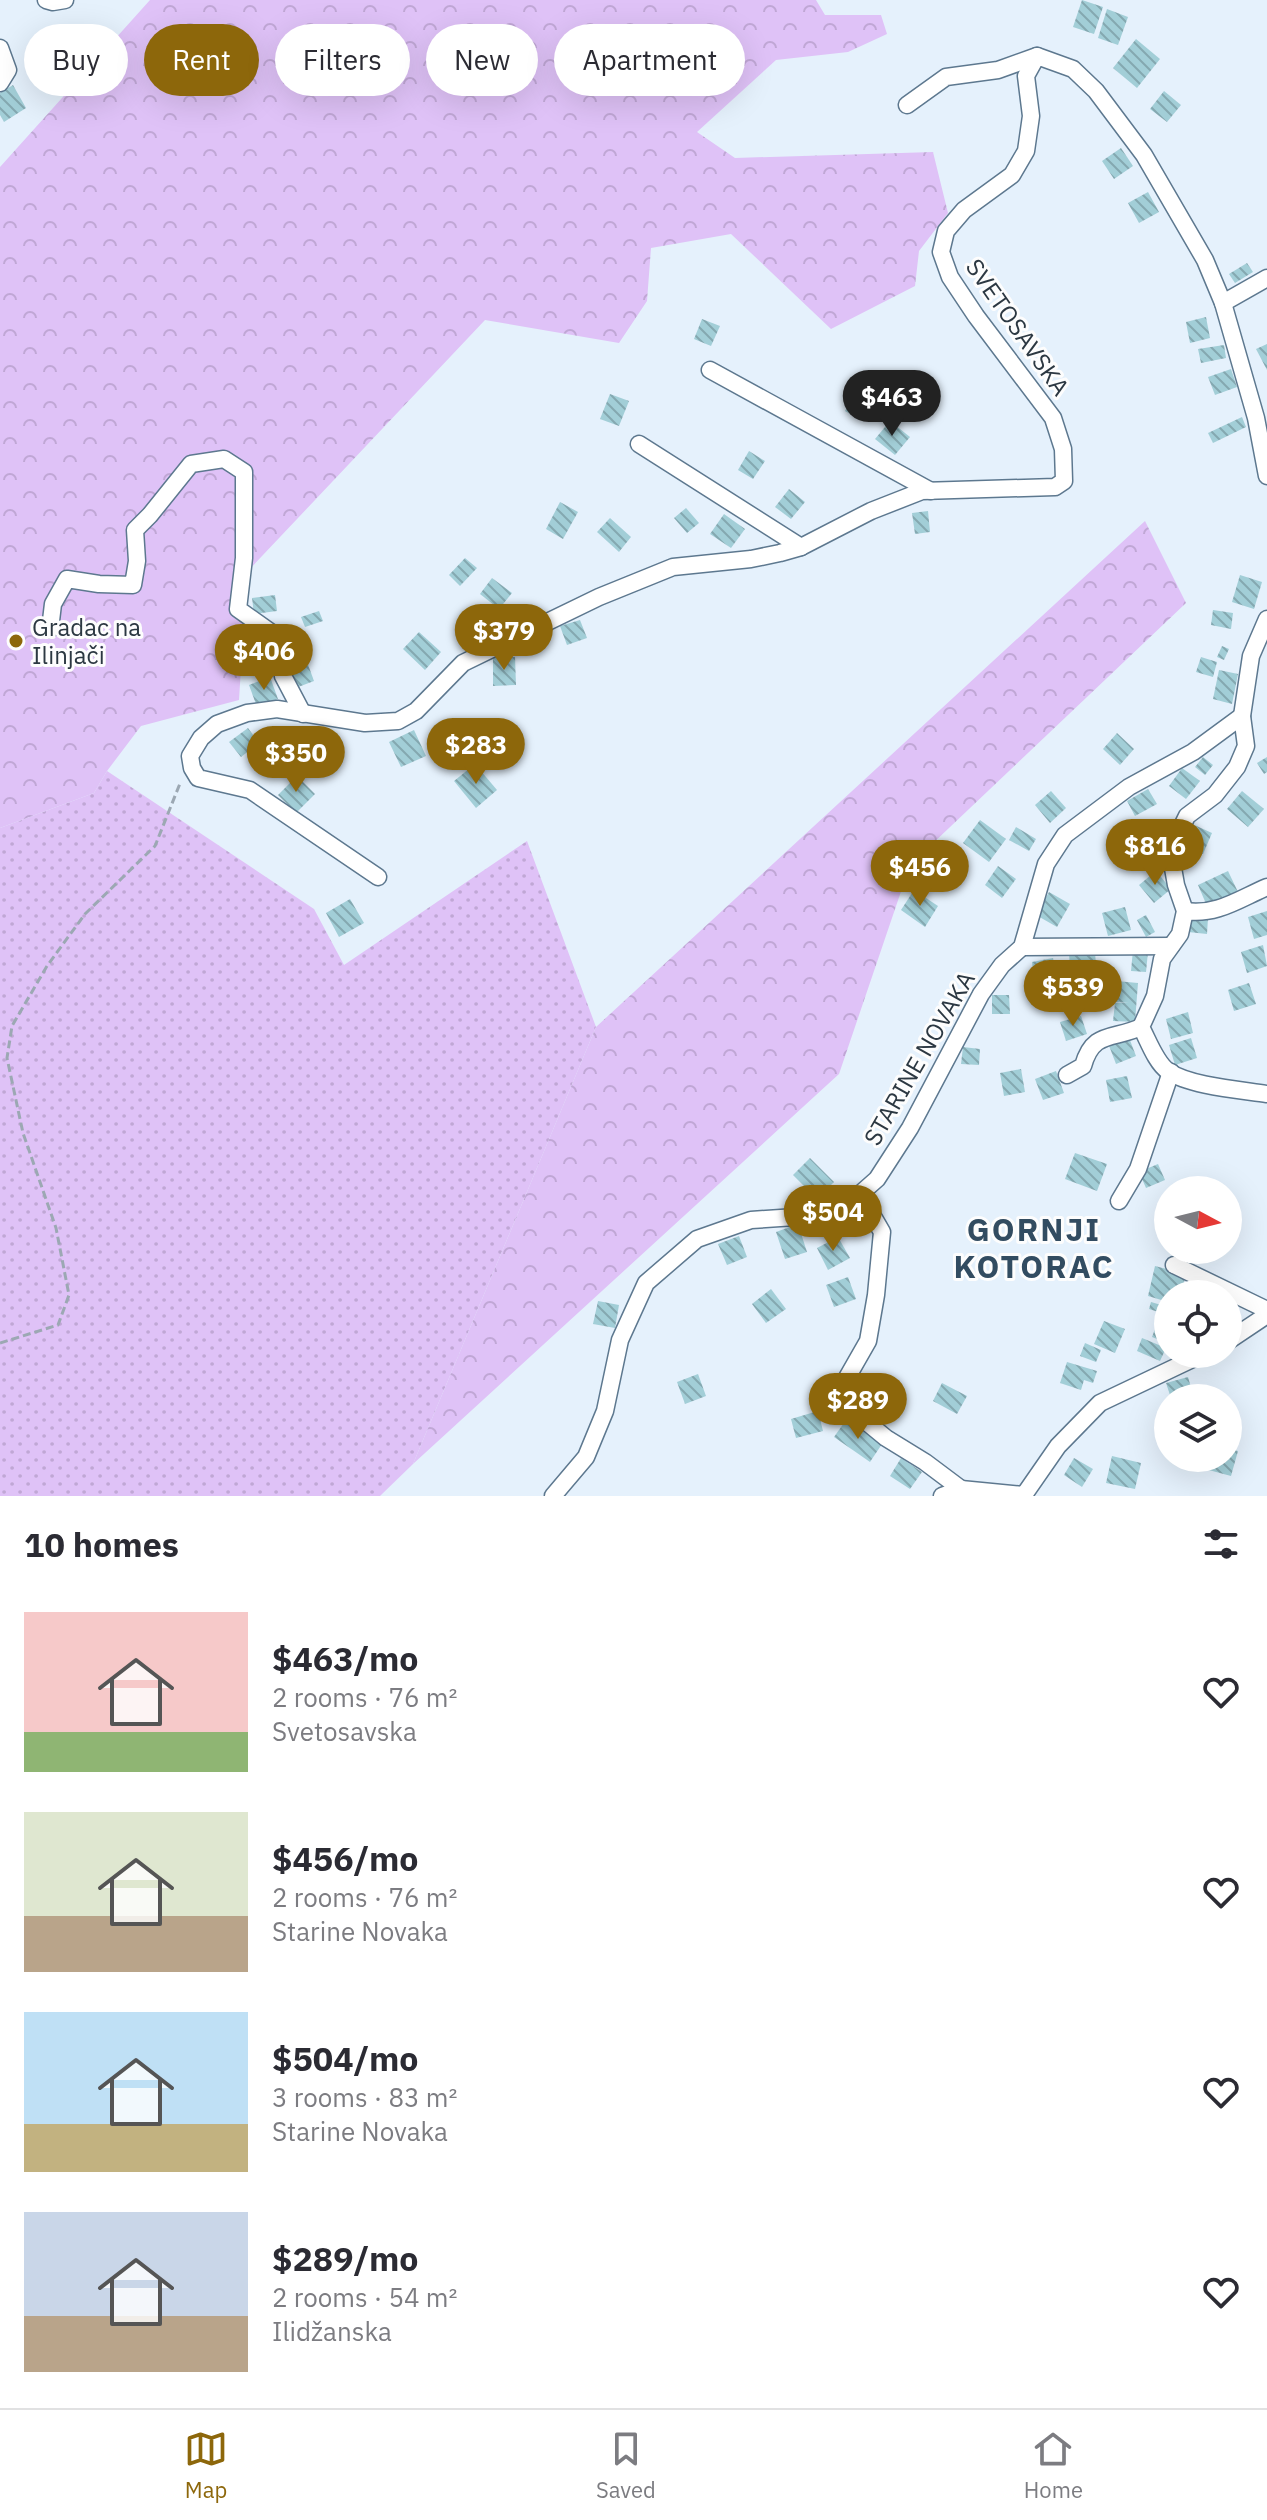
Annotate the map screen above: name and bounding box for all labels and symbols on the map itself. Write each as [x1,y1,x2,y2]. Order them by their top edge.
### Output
street label: SVETOSAVSKA [959,252,1077,402]
pin: $463 [845,370,939,438]
pin: $379 [457,604,551,672]
place label: Gradac na Ilinjači [32,611,141,671]
pin: $406 [217,624,311,692]
marker: Gradac na Ilinjači [7,632,25,650]
pin: $283 [429,718,523,786]
pin: $350 [249,726,343,794]
pin: $816 [1108,819,1202,887]
pin: $456 [873,840,967,908]
pin: $539 [1026,960,1120,1028]
street label: STARINE NOVAKA [856,965,982,1151]
north arrow [1154,1176,1242,1264]
pin: $504 [786,1185,880,1253]
district label: GORNJI KOTORAC [953,1208,1115,1287]
pin: $289 [811,1373,905,1441]

